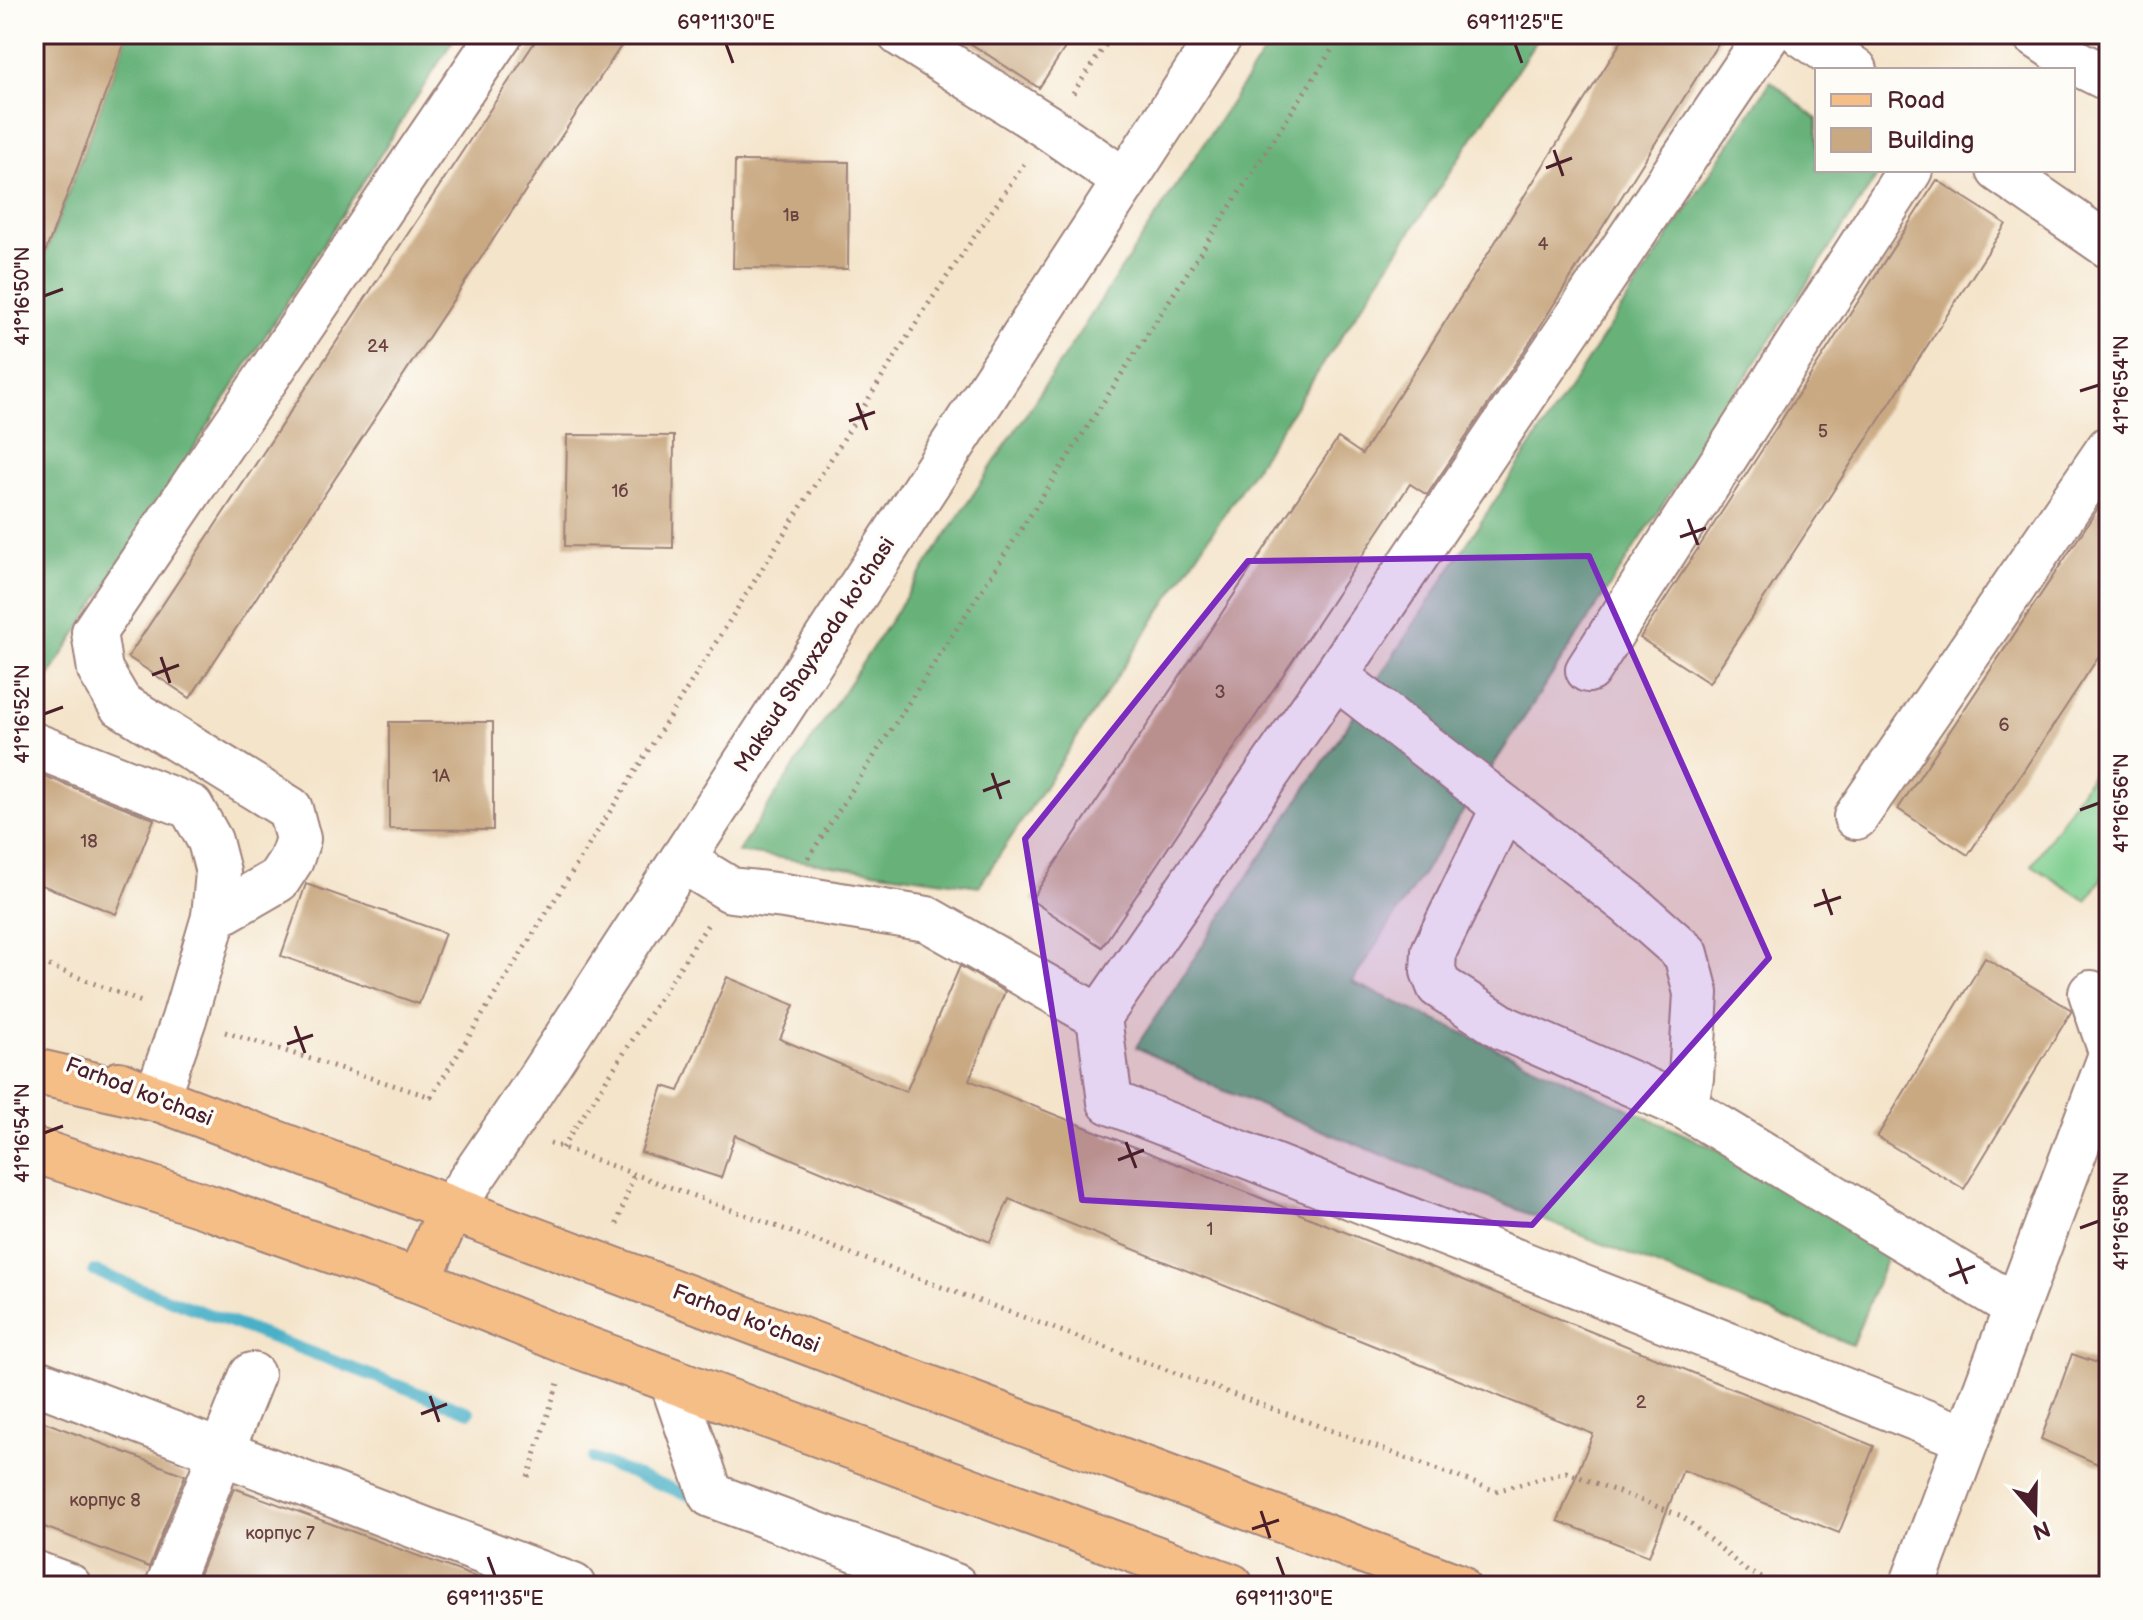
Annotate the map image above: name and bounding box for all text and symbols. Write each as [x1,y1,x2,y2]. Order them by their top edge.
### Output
text: 69°11'30"E [677,11,775,35]
text: 69°11'25"E [1467,11,1563,35]
legend [1815,68,2075,172]
text: Road [1887,86,1945,115]
text: Building [1887,126,1974,155]
house number: 1в [783,205,800,226]
house number: 4 [1538,234,1549,255]
text: 41°16'50"N [11,246,35,346]
text: 41°16'54"N [2110,335,2134,435]
house number: 24 [367,336,389,357]
house number: 5 [1818,421,1828,442]
house number: 1б [612,481,629,502]
street label: Maksud Shayxzoda ko'chasi [729,532,901,778]
text: 41°16'52"N [11,664,35,764]
house number: 3 [1214,682,1226,703]
house number: 6 [1999,715,2010,736]
text: 41°16'56"N [2110,753,2134,853]
house number: 1А [432,766,450,787]
house number: 18 [80,831,98,852]
street label: Farhod ko'chasi [62,1052,216,1132]
text: 41°16'54"N [11,1083,35,1183]
text: 41°16'58"N [2110,1171,2134,1271]
house number: 1 [1207,1219,1213,1240]
street label: Farhod ko'chasi [669,1279,823,1359]
house number: 2 [1636,1392,1647,1413]
north arrow [1995,1472,2075,1552]
house number: корпус 8 [69,1490,141,1511]
text: N [2029,1514,2054,1545]
house number: корпус 7 [245,1523,315,1544]
text: 69°11'35"E [446,1587,544,1611]
text: 69°11'30"E [1235,1587,1333,1611]

